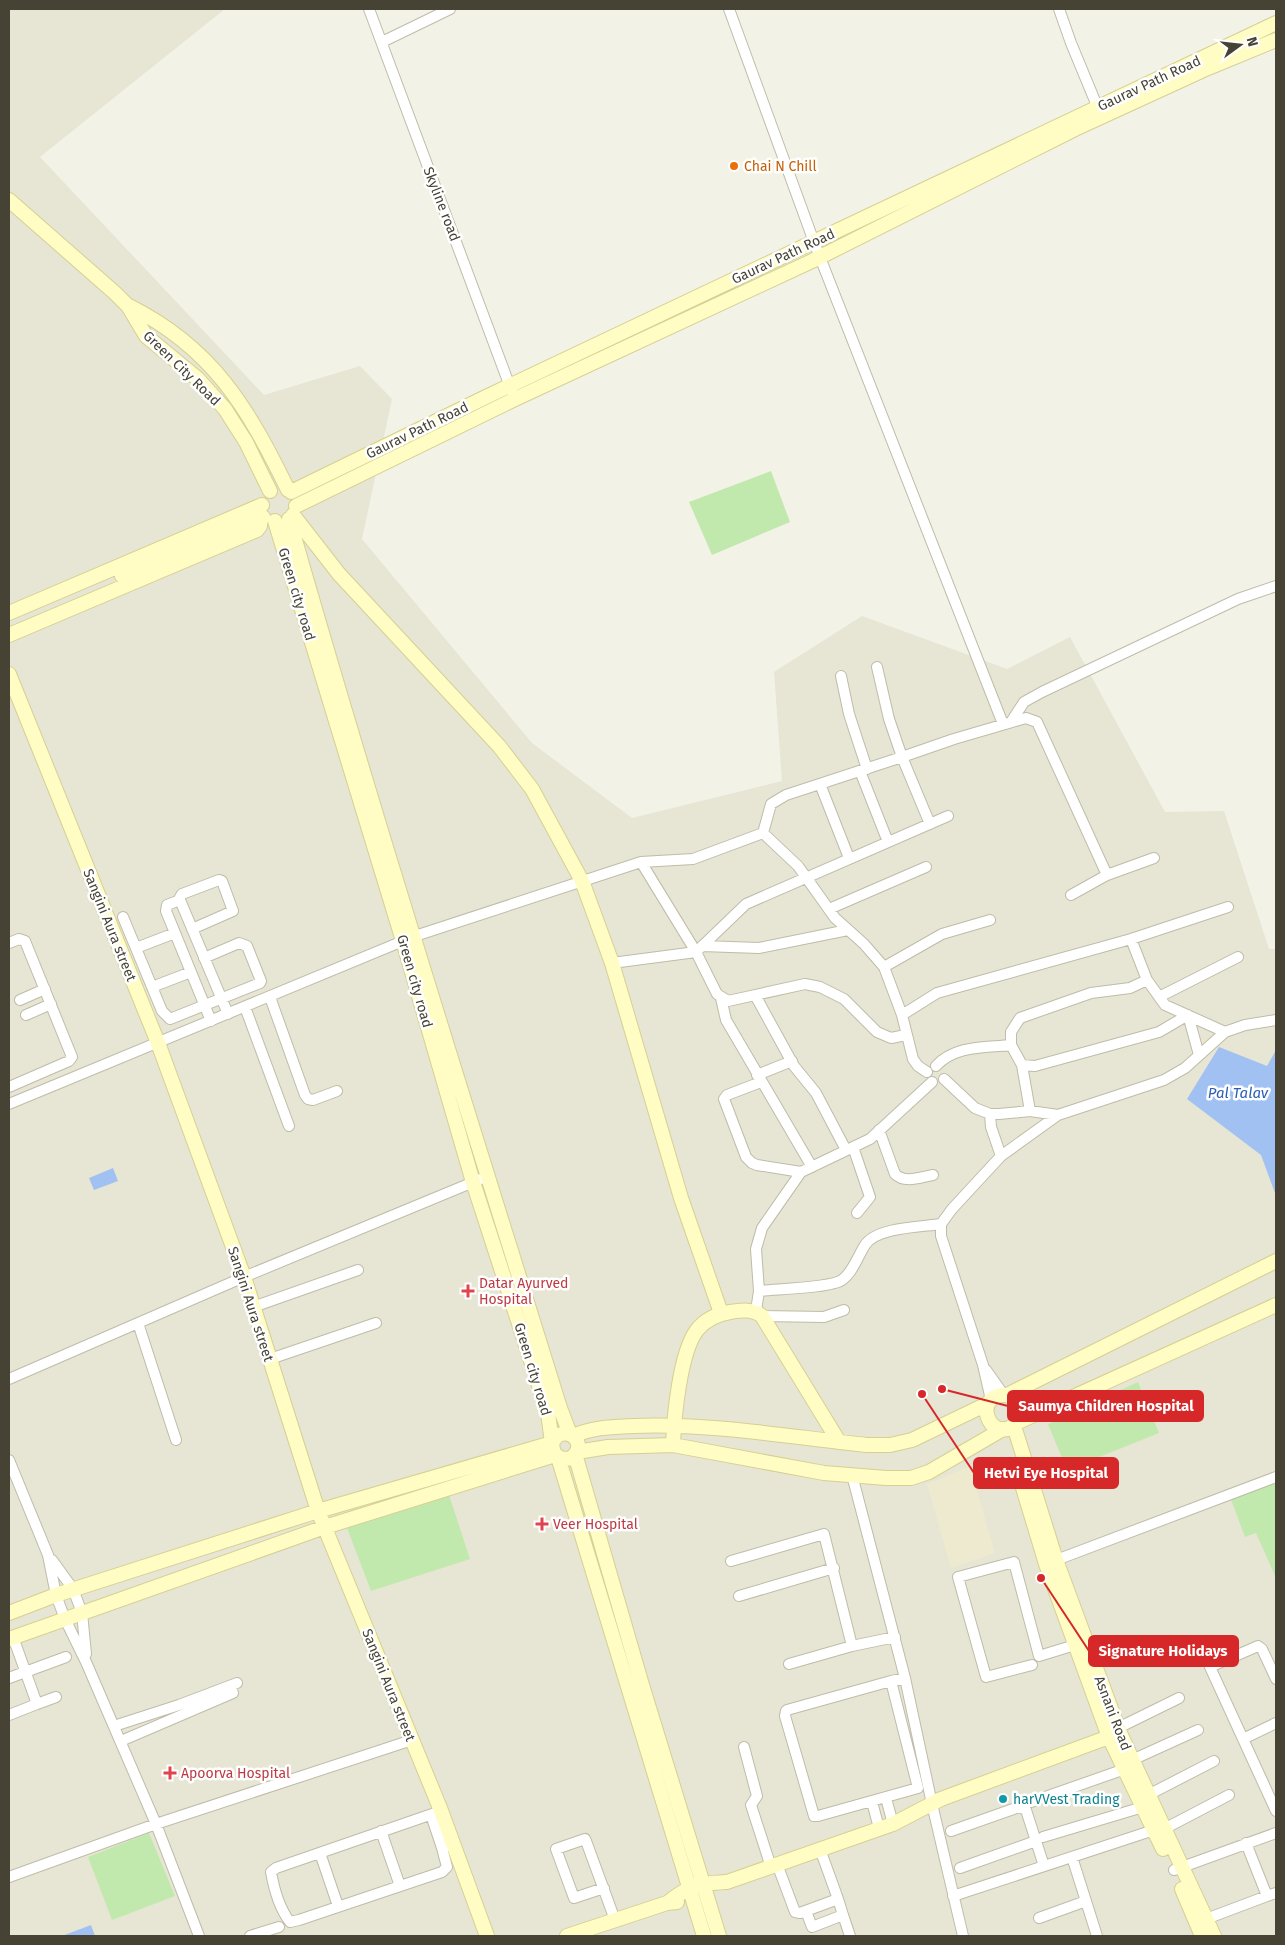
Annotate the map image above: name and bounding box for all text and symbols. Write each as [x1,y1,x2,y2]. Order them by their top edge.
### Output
north arrow [1215,20,1265,70]
text: N [1243,35,1261,48]
street label: Gaurav Path Road [1095,52,1203,115]
place label: Chai N Chill [744,158,817,175]
marker: Chai N Chill [728,160,740,172]
street label: Skyline road [420,165,463,244]
street label: Gaurav Path Road [729,225,837,288]
street label: Green City Road [140,327,224,409]
street label: Gaurav Path Road [363,398,471,463]
street label: Green city road [274,546,319,643]
street label: Sangini Aura street [79,866,140,985]
street label: Green city road [393,933,436,1030]
water label: Pal Talav [1208,1084,1269,1102]
street label: Sangini Aura street [224,1245,277,1365]
place label: Datar Ayurved Hospital [479,1275,568,1308]
marker: Datar Ayurved Hospital [461,1284,475,1298]
street label: Green city road [510,1321,555,1418]
callout: Saumya Children Hospital [1008,1391,1203,1421]
text: Saumya Children Hospital [1018,1397,1194,1415]
callout: Hetvi Eye Hospital [974,1458,1118,1488]
text: Hetvi Eye Hospital [984,1464,1108,1482]
place label: Veer Hospital [553,1516,638,1533]
marker: Veer Hospital [535,1517,549,1531]
street label: Sangini Aura street [358,1626,419,1745]
callout: Signature Holidays [1089,1636,1238,1666]
text: Signature Holidays [1098,1642,1228,1660]
street label: Asnani Road [1091,1673,1135,1753]
place label: Apoorva Hospital [181,1765,290,1782]
marker: Apoorva Hospital [163,1766,177,1780]
place label: harVVest Trading [1013,1791,1120,1808]
marker: harVVest Trading [997,1793,1009,1805]

